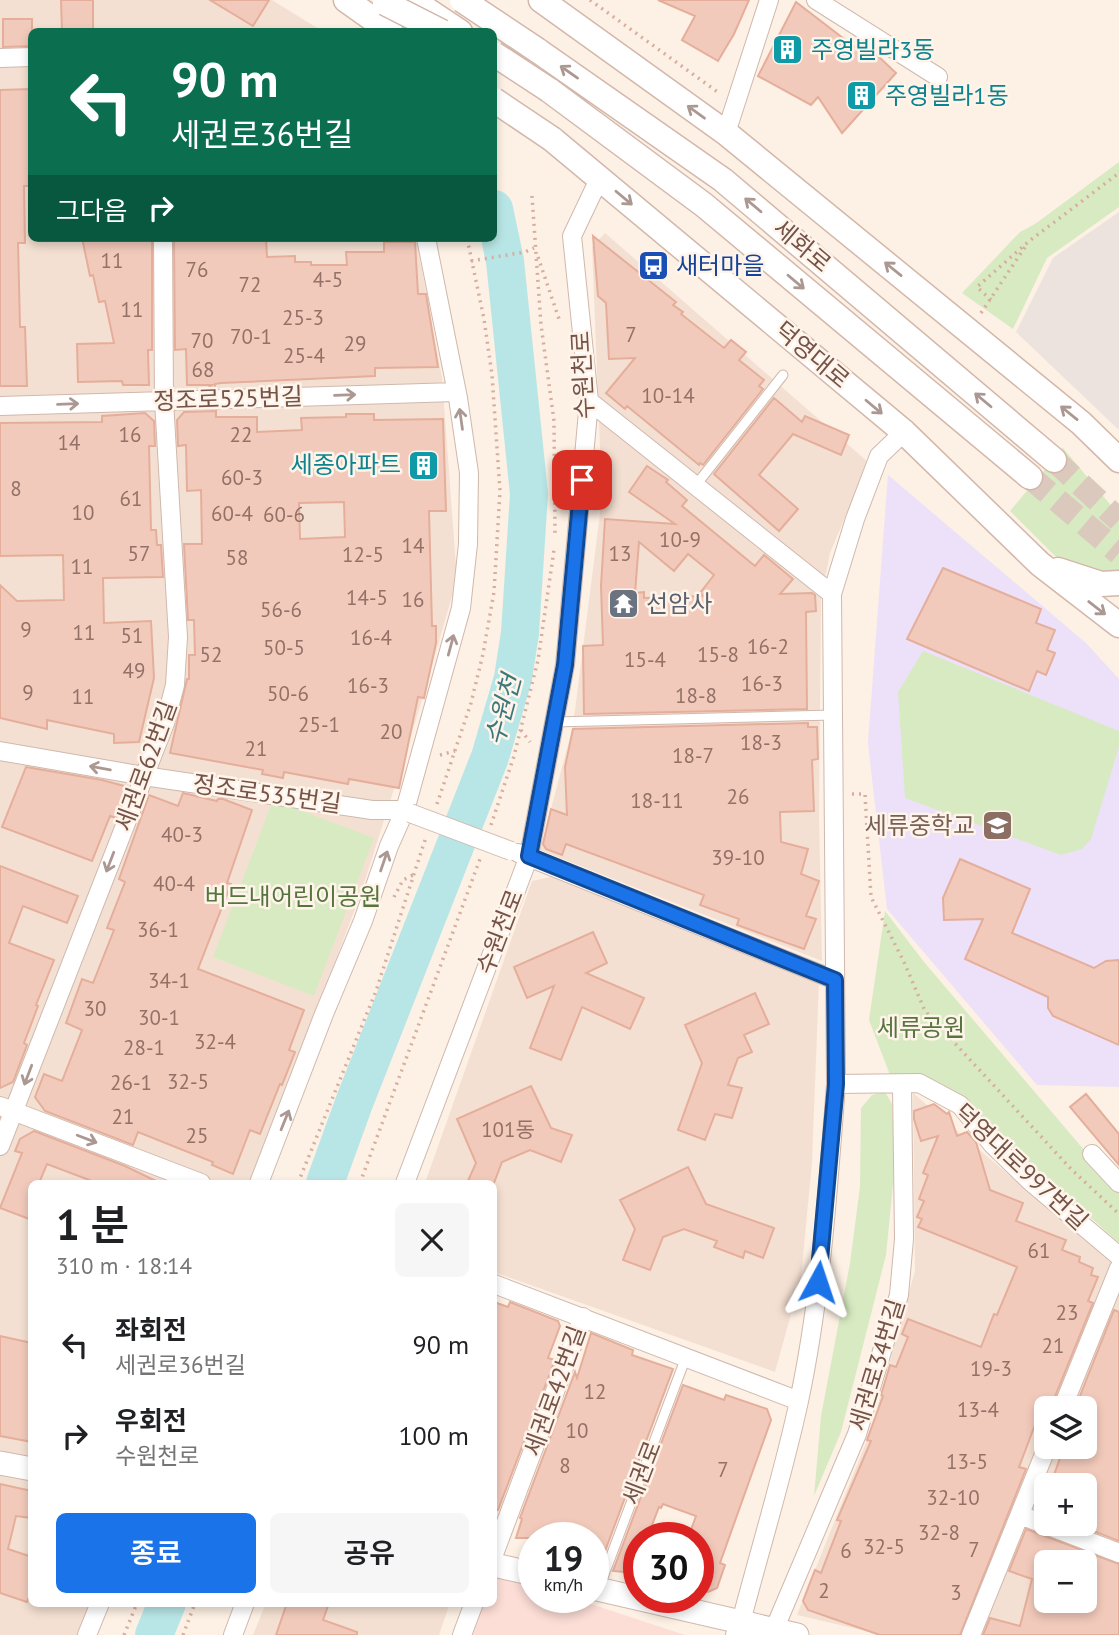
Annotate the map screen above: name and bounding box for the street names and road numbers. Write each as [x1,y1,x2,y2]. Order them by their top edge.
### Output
street label: 세화로 [767,212,838,279]
street label: 덕영대로 [769,314,856,395]
street label: 수원천로 [565,330,600,420]
street label: 정조로525번길 [153,380,303,417]
street label: 세권로62번길 [108,696,183,835]
street label: 정조로535번길 [191,768,343,819]
street label: 수원천로 [469,885,530,979]
street label: 덕영대로997번길 [948,1097,1095,1237]
street label: 세권로34번길 [842,1295,911,1435]
street label: 세권로42번길 [517,1321,592,1460]
street label: 세권로 [615,1436,668,1509]

